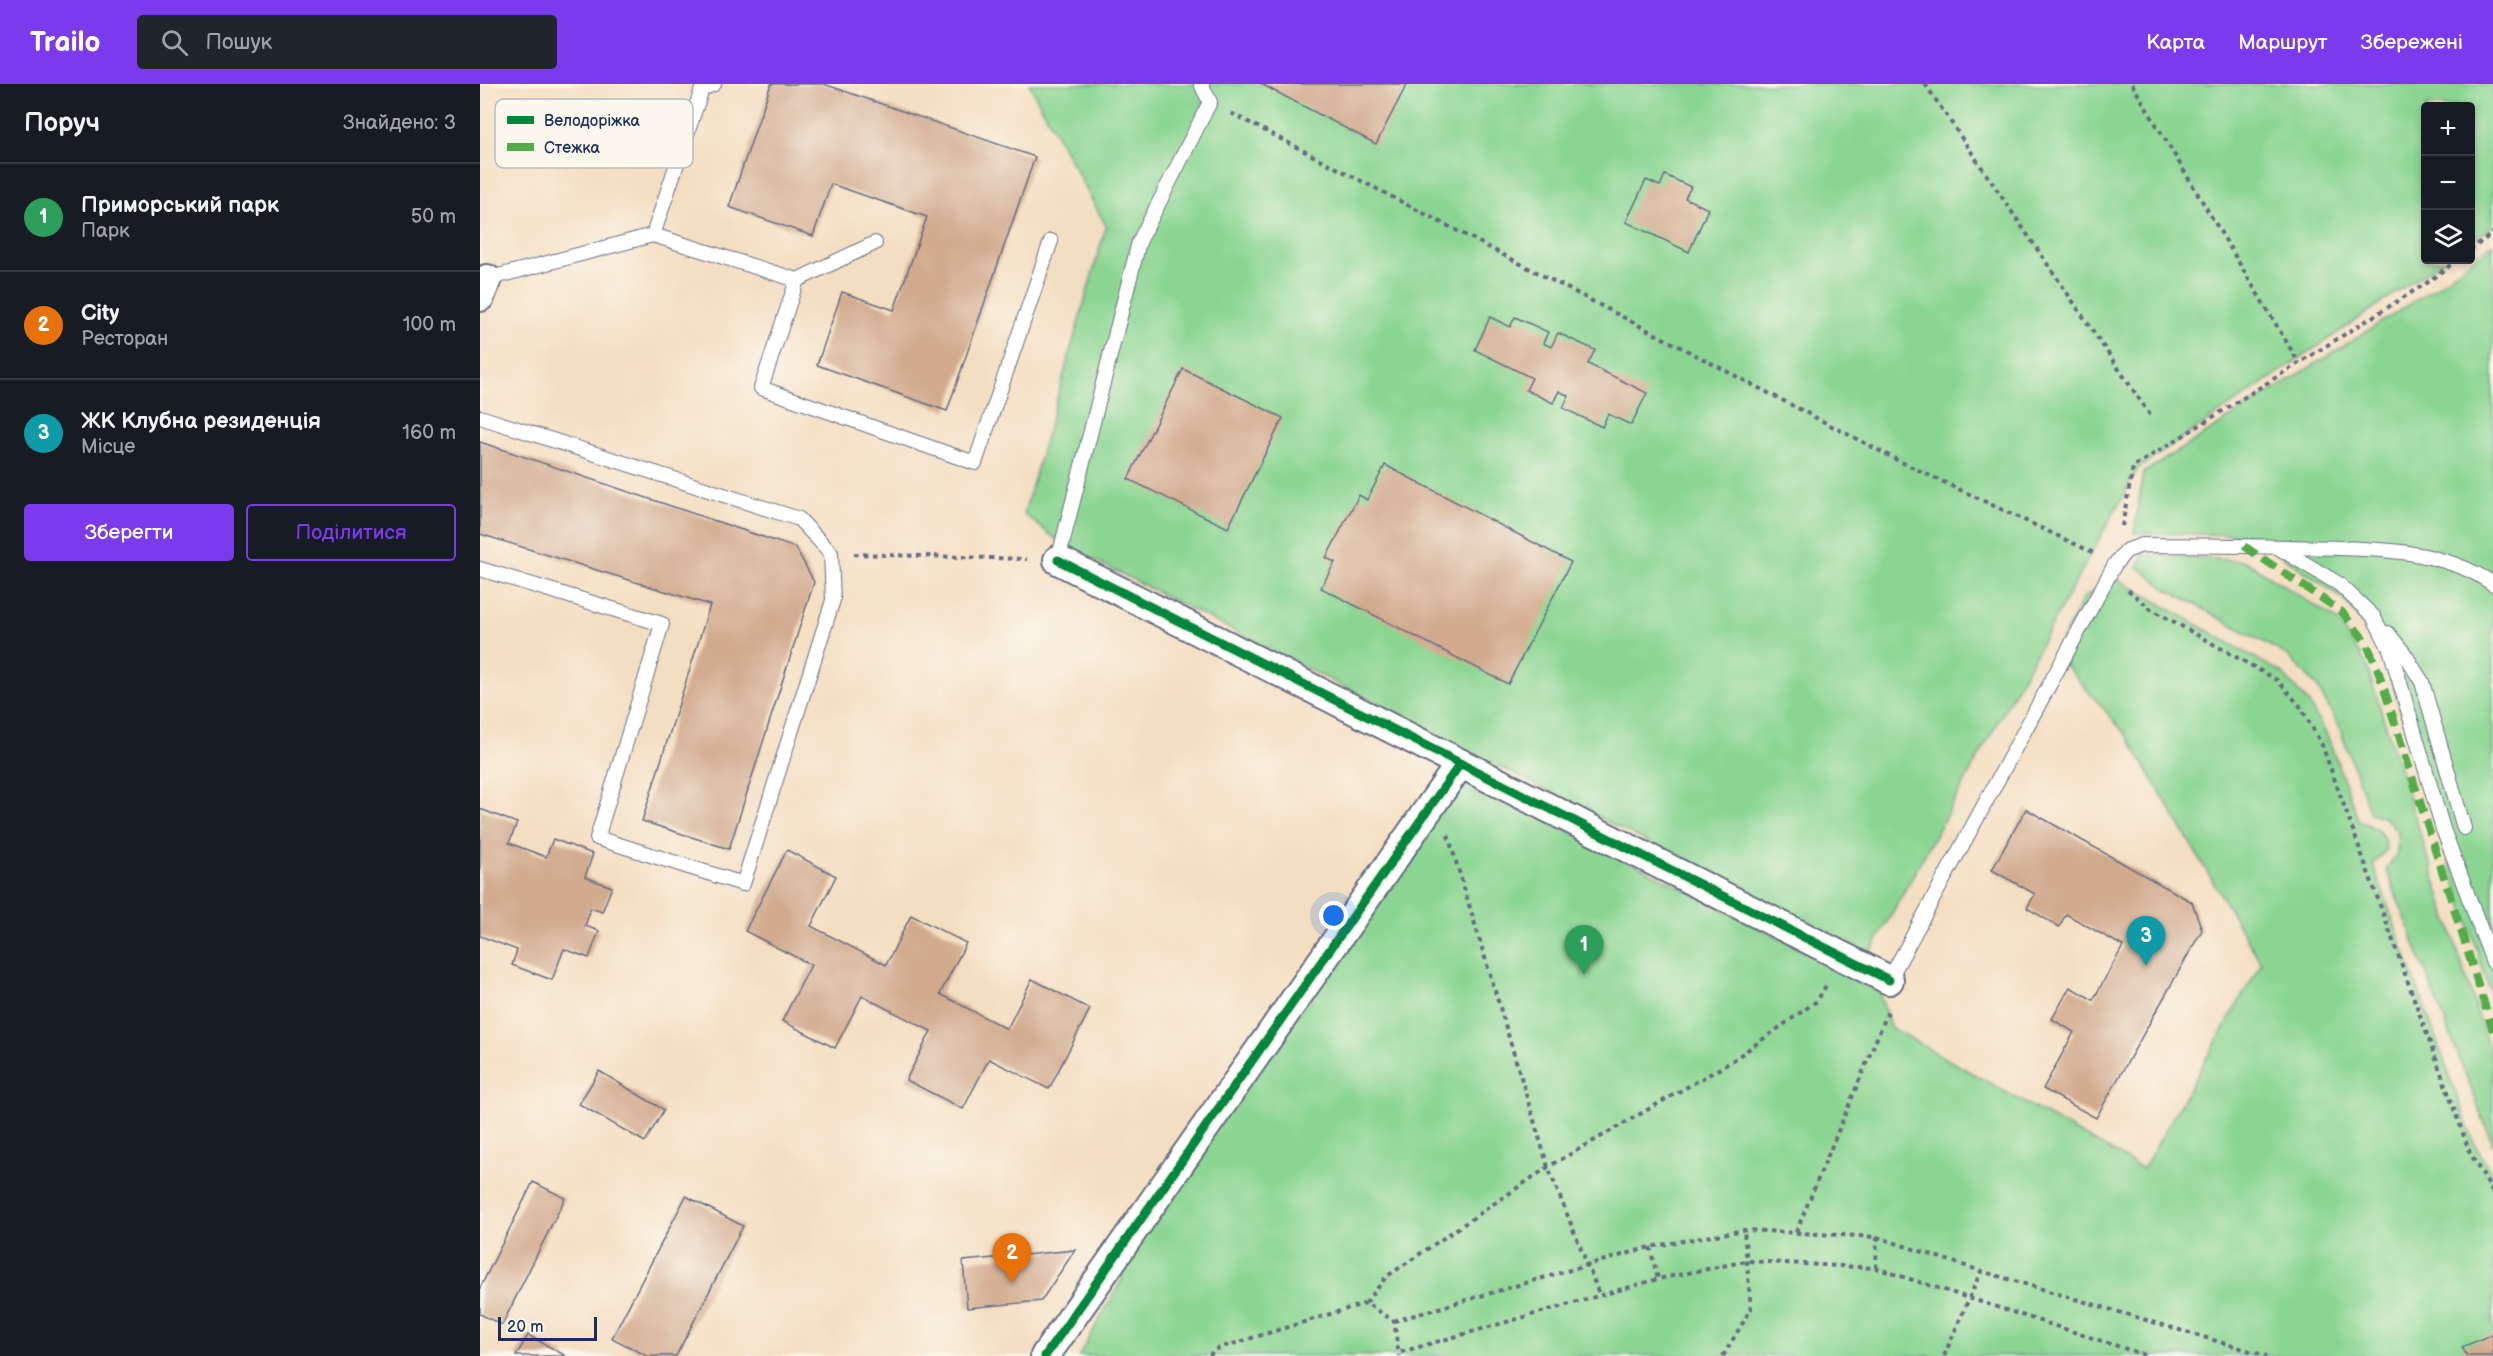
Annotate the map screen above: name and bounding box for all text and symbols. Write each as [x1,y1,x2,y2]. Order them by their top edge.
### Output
search box [137,15,557,69]
text: Trailo [30,26,101,59]
icon: search [158,26,191,59]
text: Пошук [206,29,272,56]
text: Карта [2146,30,2205,55]
text: Маршрут [2238,30,2328,55]
text: Збережені [2361,30,2463,55]
legend [495,99,693,168]
map controls [2421,102,2475,264]
button: + [2421,102,2475,156]
text: Поруч [24,108,100,139]
text: Знайдено: 3 [343,111,456,135]
text: Велодоріжка [544,112,640,131]
text: Стежка [544,139,601,158]
button: − [2421,156,2475,210]
text: Приморський парк [81,192,279,219]
text: 1 [39,205,48,229]
text: 50 m [411,205,456,229]
button: layers [2421,210,2475,264]
text: Парк [81,219,130,243]
text: City [81,300,119,327]
text: 2 [38,313,49,337]
text: 100 m [403,313,456,337]
text: Ресторан [81,327,168,351]
text: ЖК Клубна резиденція [81,408,321,435]
text: 3 [38,421,49,445]
text: 160 m [402,421,456,445]
text: Місце [81,435,135,459]
button: Зберегти [24,504,234,561]
button: Поділитися [246,504,456,561]
your location [1319,901,1348,930]
pin: 3 [2126,916,2166,966]
pin: 1 [1564,926,1604,975]
pin: 2 [992,1234,1032,1283]
scale bar [498,1314,597,1342]
text: 20 m [507,1318,543,1337]

